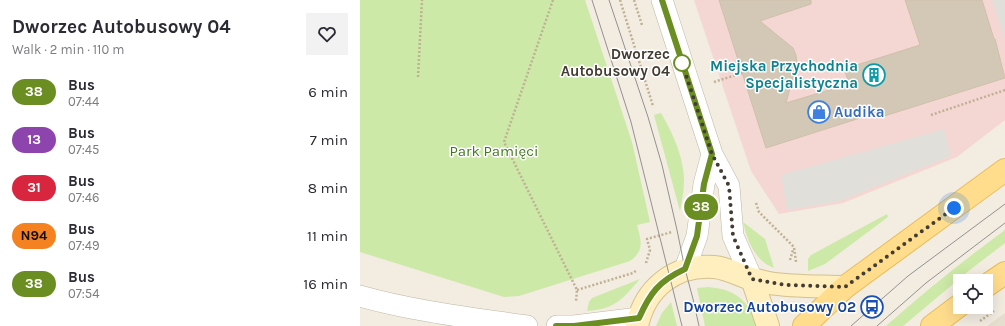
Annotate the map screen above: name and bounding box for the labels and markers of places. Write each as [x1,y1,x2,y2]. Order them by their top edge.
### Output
place label: Dworzec Autobusowy 04 [561,45,670,80]
marker: Dworzec Autobusowy 04 [673,54,691,72]
place label: Miejska Przychodnia Specjalistyczna [710,57,858,92]
building icon: Miejska Przychodnia Specjalistyczna [861,62,887,88]
shop icon: Audika [806,99,832,125]
place label: Audika [834,103,885,121]
bus stop icon: Dworzec Autobusowy 02 [859,294,885,320]
place label: Dworzec Autobusowy 02 [683,298,856,316]

